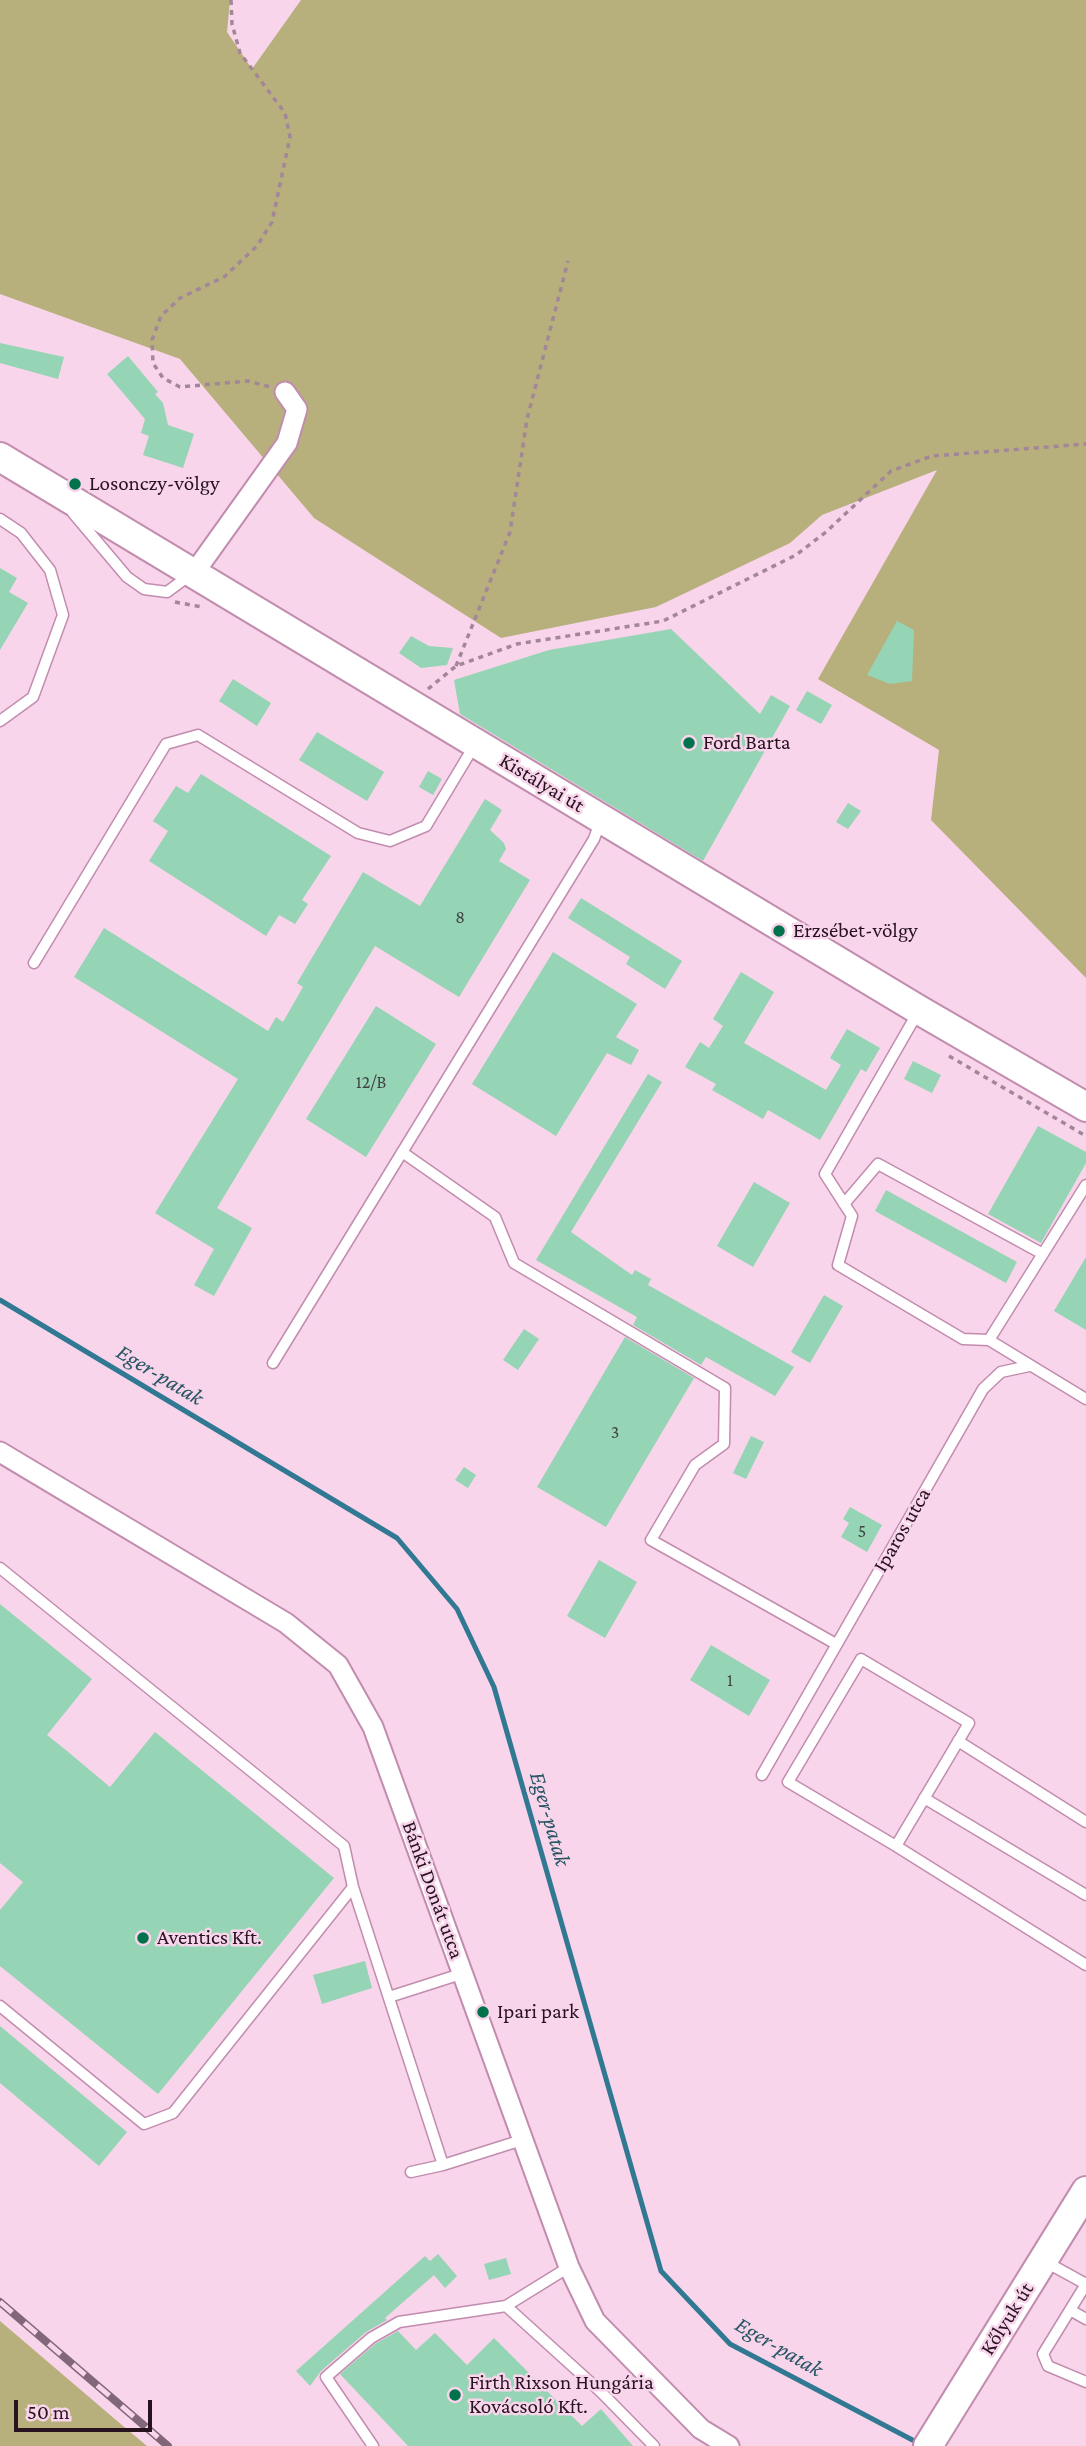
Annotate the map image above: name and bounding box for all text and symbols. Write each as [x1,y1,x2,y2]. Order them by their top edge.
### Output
place label: Losonczy-völgy [89,471,220,497]
marker: Losonczy-völgy [67,476,83,492]
place label: Ford Barta [703,730,791,756]
marker: Ford Barta [681,735,697,751]
street label: Kistályai út [495,748,589,818]
house number: 8 [455,906,465,928]
place label: Erzsébet-völgy [793,918,918,944]
marker: Erzsébet-völgy [771,923,787,939]
house number: 12/B [356,1071,386,1093]
water label: Eger-patak [111,1338,209,1412]
house number: 3 [611,1421,619,1443]
street label: Iparos utca [868,1483,936,1577]
house number: 5 [858,1520,866,1542]
house number: 1 [727,1669,733,1691]
water label: Eger-patak [523,1769,577,1869]
street label: Bánki Donát utca [396,1818,470,1962]
place label: Aventics Kft. [157,1925,262,1951]
marker: Aventics Kft. [135,1930,151,1946]
place label: Ipari park [497,1999,579,2025]
marker: Ipari park [475,2004,491,2020]
street label: Kőlyuk út [975,2278,1039,2360]
water label: Eger-patak [730,2311,828,2383]
place label: Firth Rixson Hungária Kovácsoló Kft. [469,2370,654,2420]
scale bar [18,2386,156,2430]
marker: Firth Rixson Hungária Kovácsoló Kft. [447,2387,463,2403]
text: 50 m [27,2400,70,2424]

